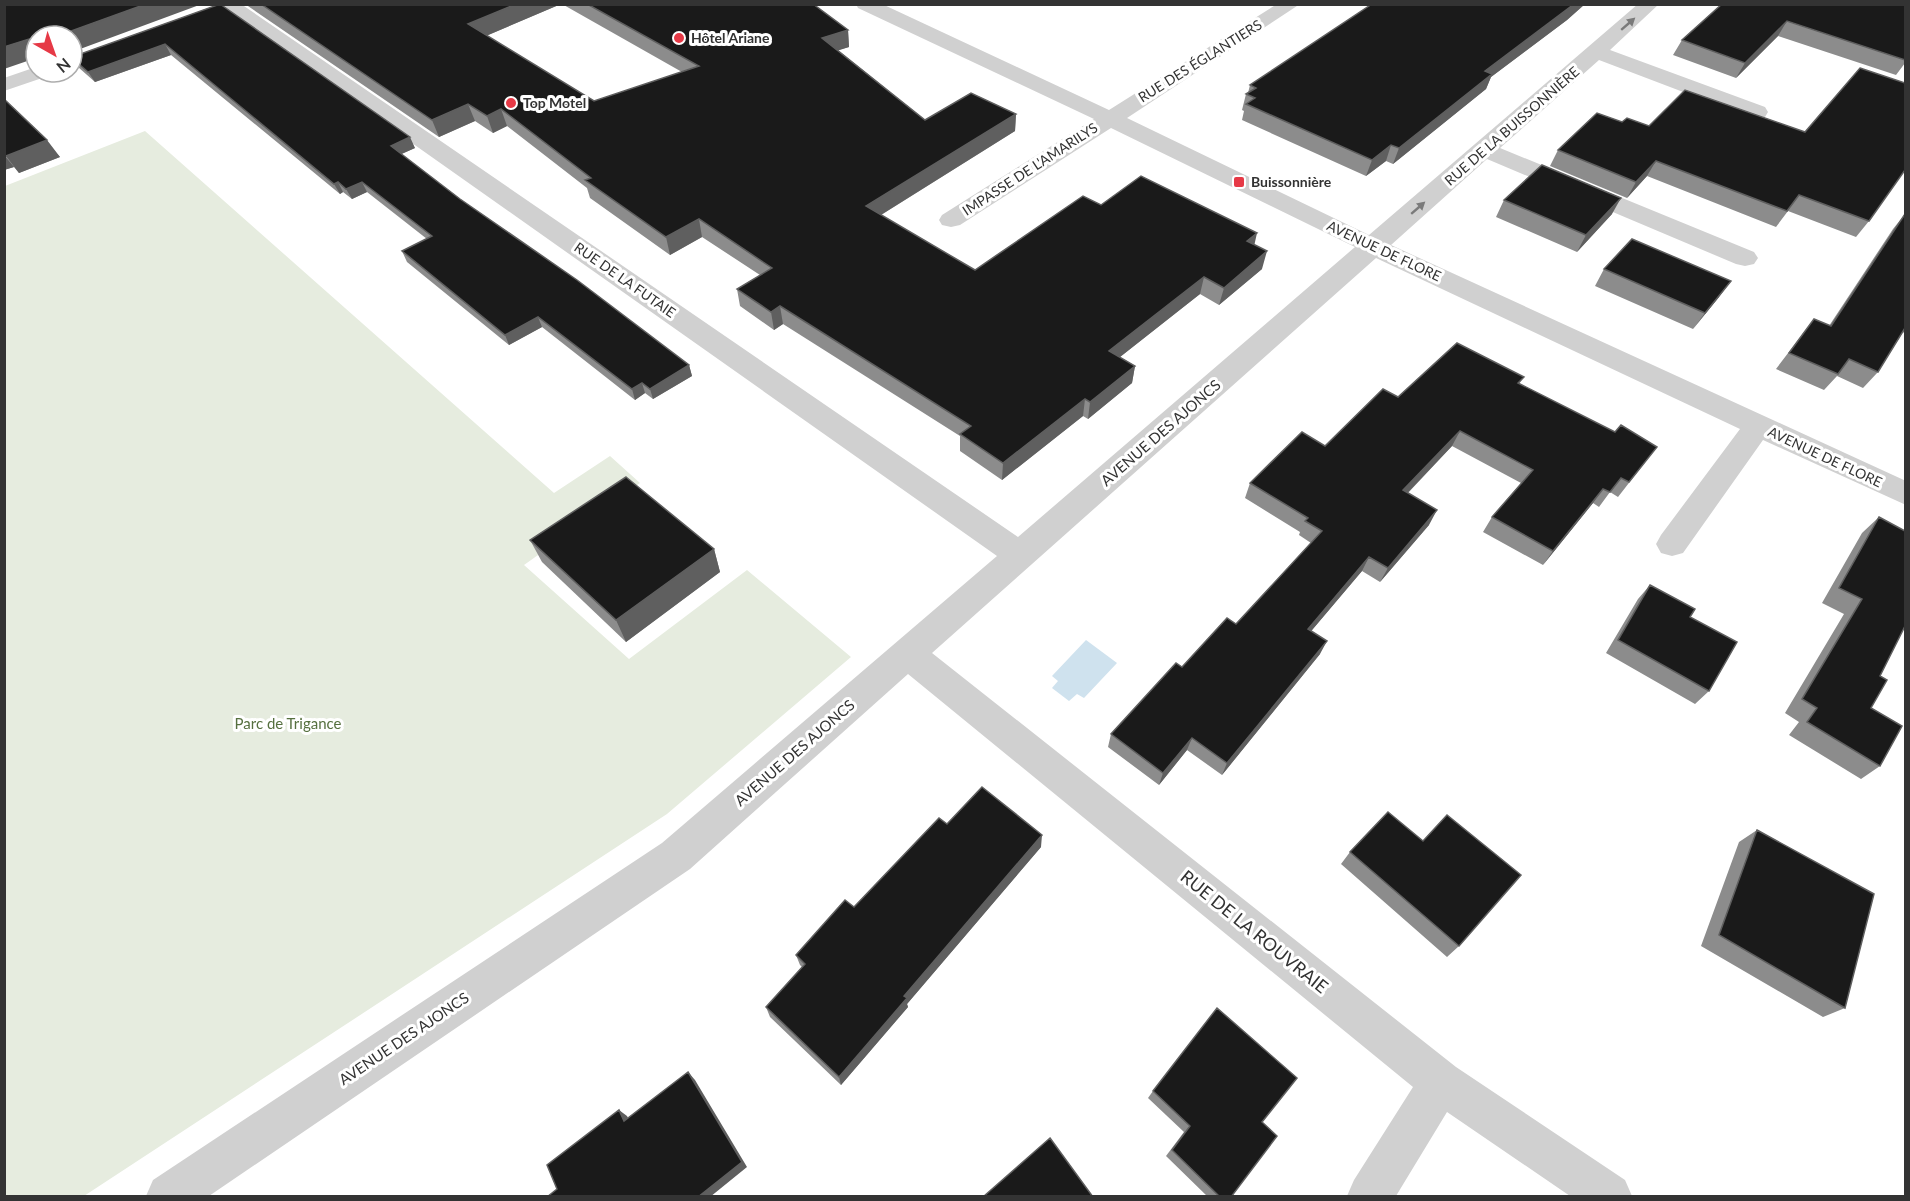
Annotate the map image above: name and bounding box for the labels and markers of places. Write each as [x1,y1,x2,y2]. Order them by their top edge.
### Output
place label: Hôtel Ariane [691,29,770,46]
marker: Hôtel Ariane [672,31,686,45]
place label: Top Motel [523,94,586,111]
marker: Top Motel [504,96,518,110]
place label: Buissonnière [1251,173,1332,190]
marker: Buissonnière [1232,175,1246,189]

